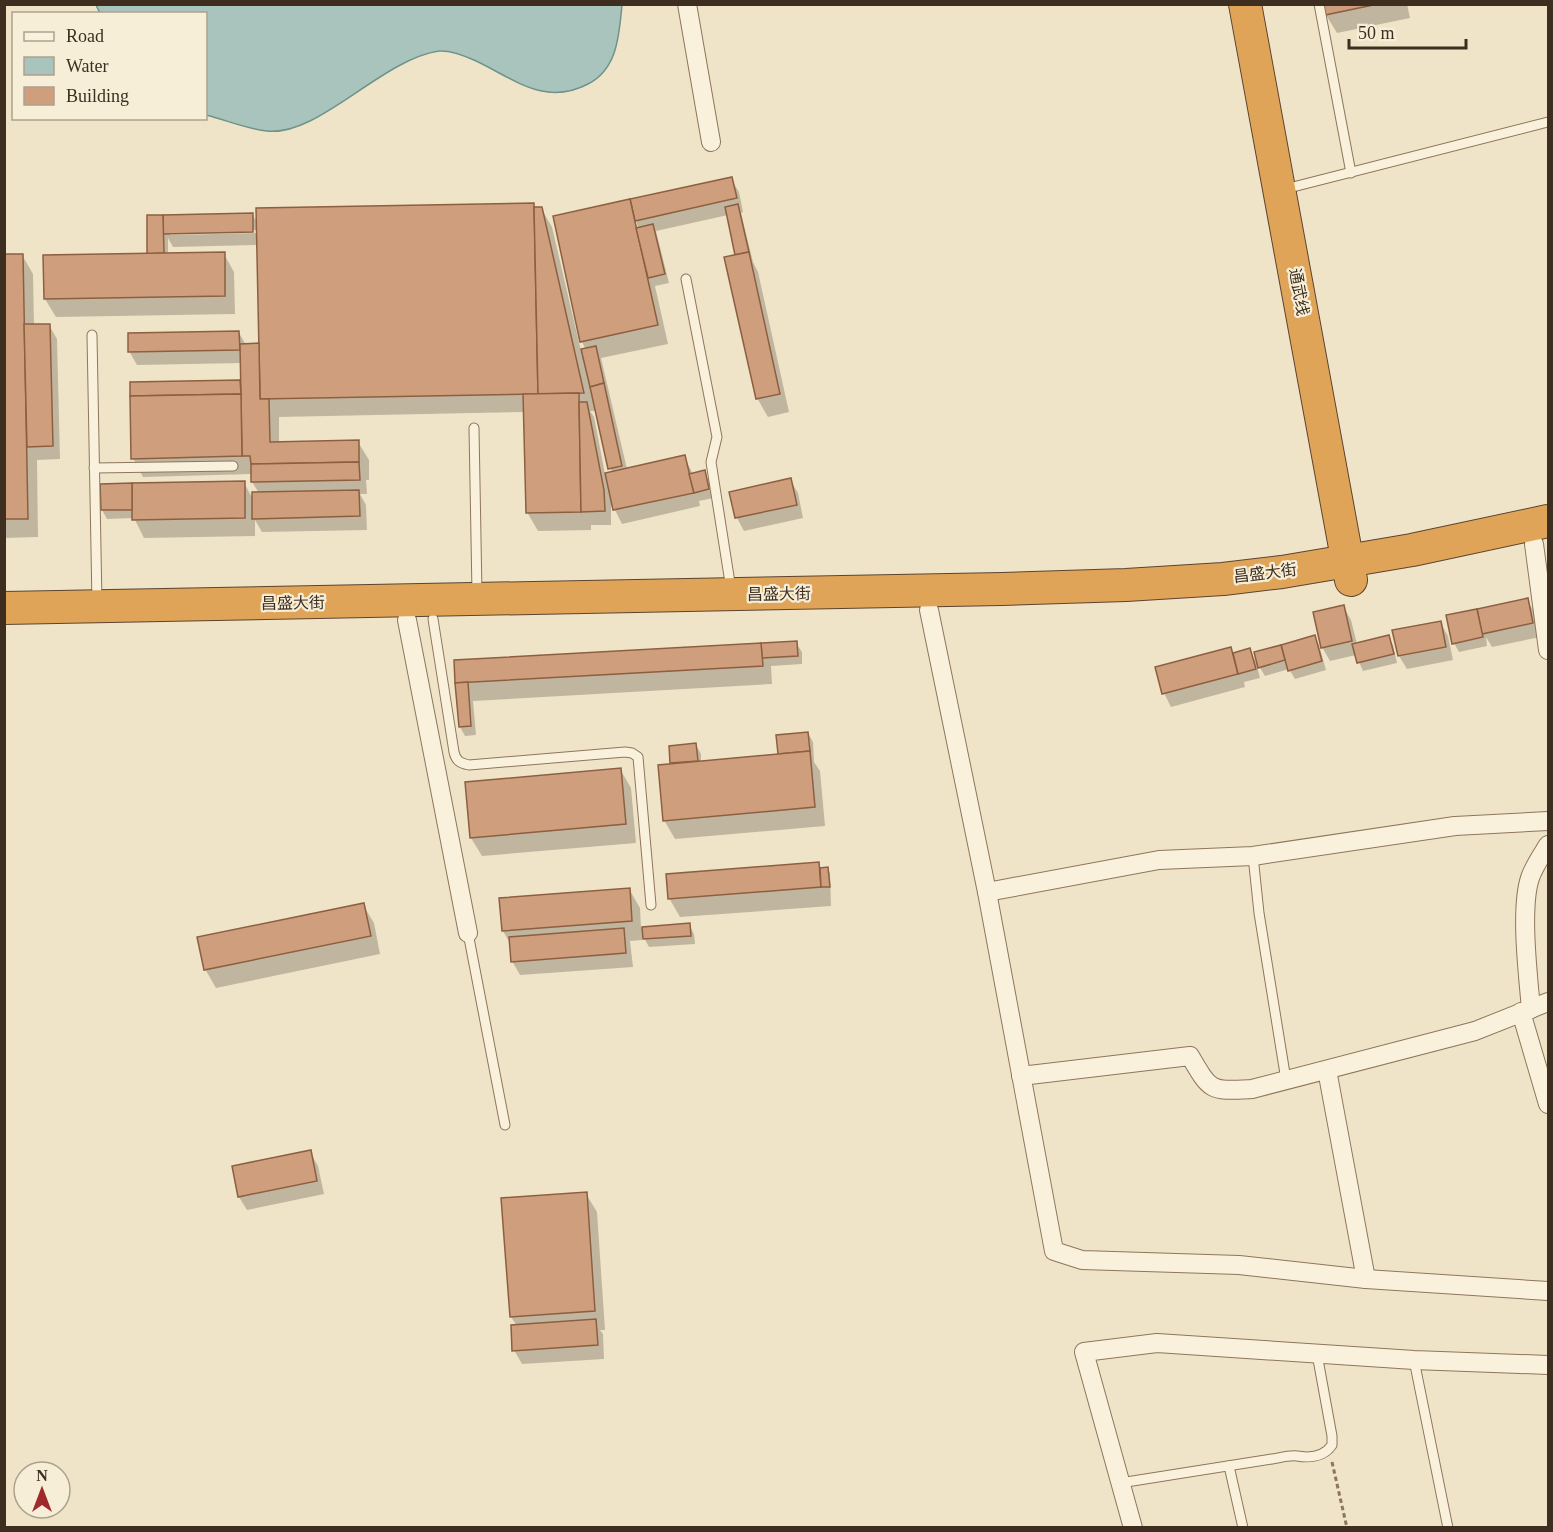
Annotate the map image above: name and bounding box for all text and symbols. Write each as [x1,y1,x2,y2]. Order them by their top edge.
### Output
legend [12,12,207,120]
scale bar [1349,12,1466,50]
text: 50 m [1358,23,1395,43]
text: Road [66,26,104,46]
text: Water [66,56,109,76]
text: Building [66,86,129,106]
street label: 通武线 [1286,267,1312,317]
street label: 昌盛大街 [1232,561,1298,585]
street label: 昌盛大街 [747,585,811,603]
street label: 昌盛大街 [261,594,325,612]
north arrow [12,1460,72,1520]
text: N [36,1467,48,1484]

